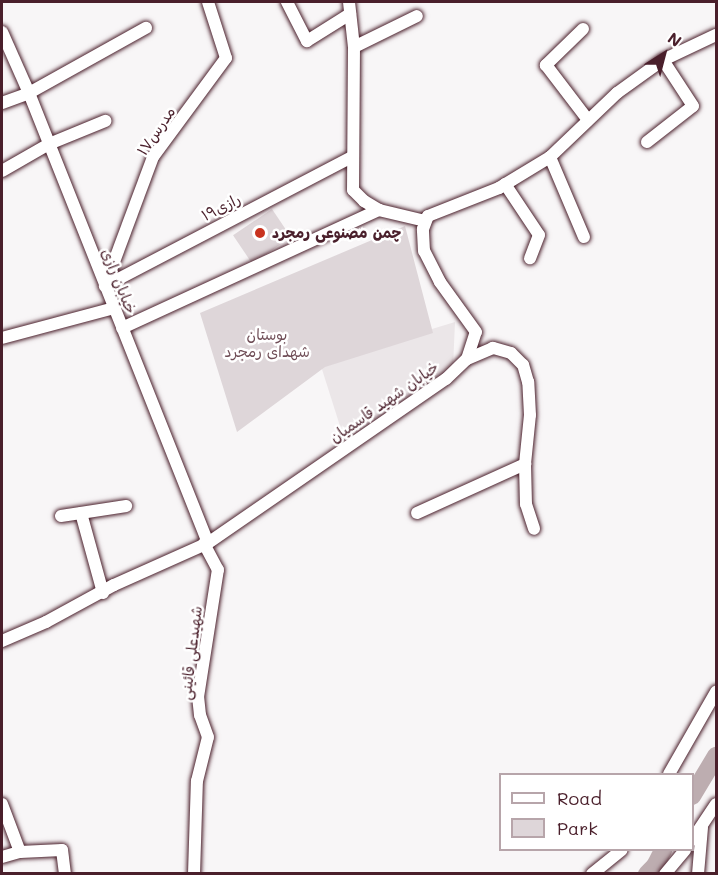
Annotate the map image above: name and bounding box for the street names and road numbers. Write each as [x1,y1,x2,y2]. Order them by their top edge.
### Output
street label: مدرس۱۷ [133,103,179,159]
street label: رازی۱۹ [198,190,244,224]
street label: خیابان رازی [98,246,140,316]
street label: خیابان شهید قاسمیان [326,358,442,446]
street label: شهیدعلی قائینی [176,605,206,701]

